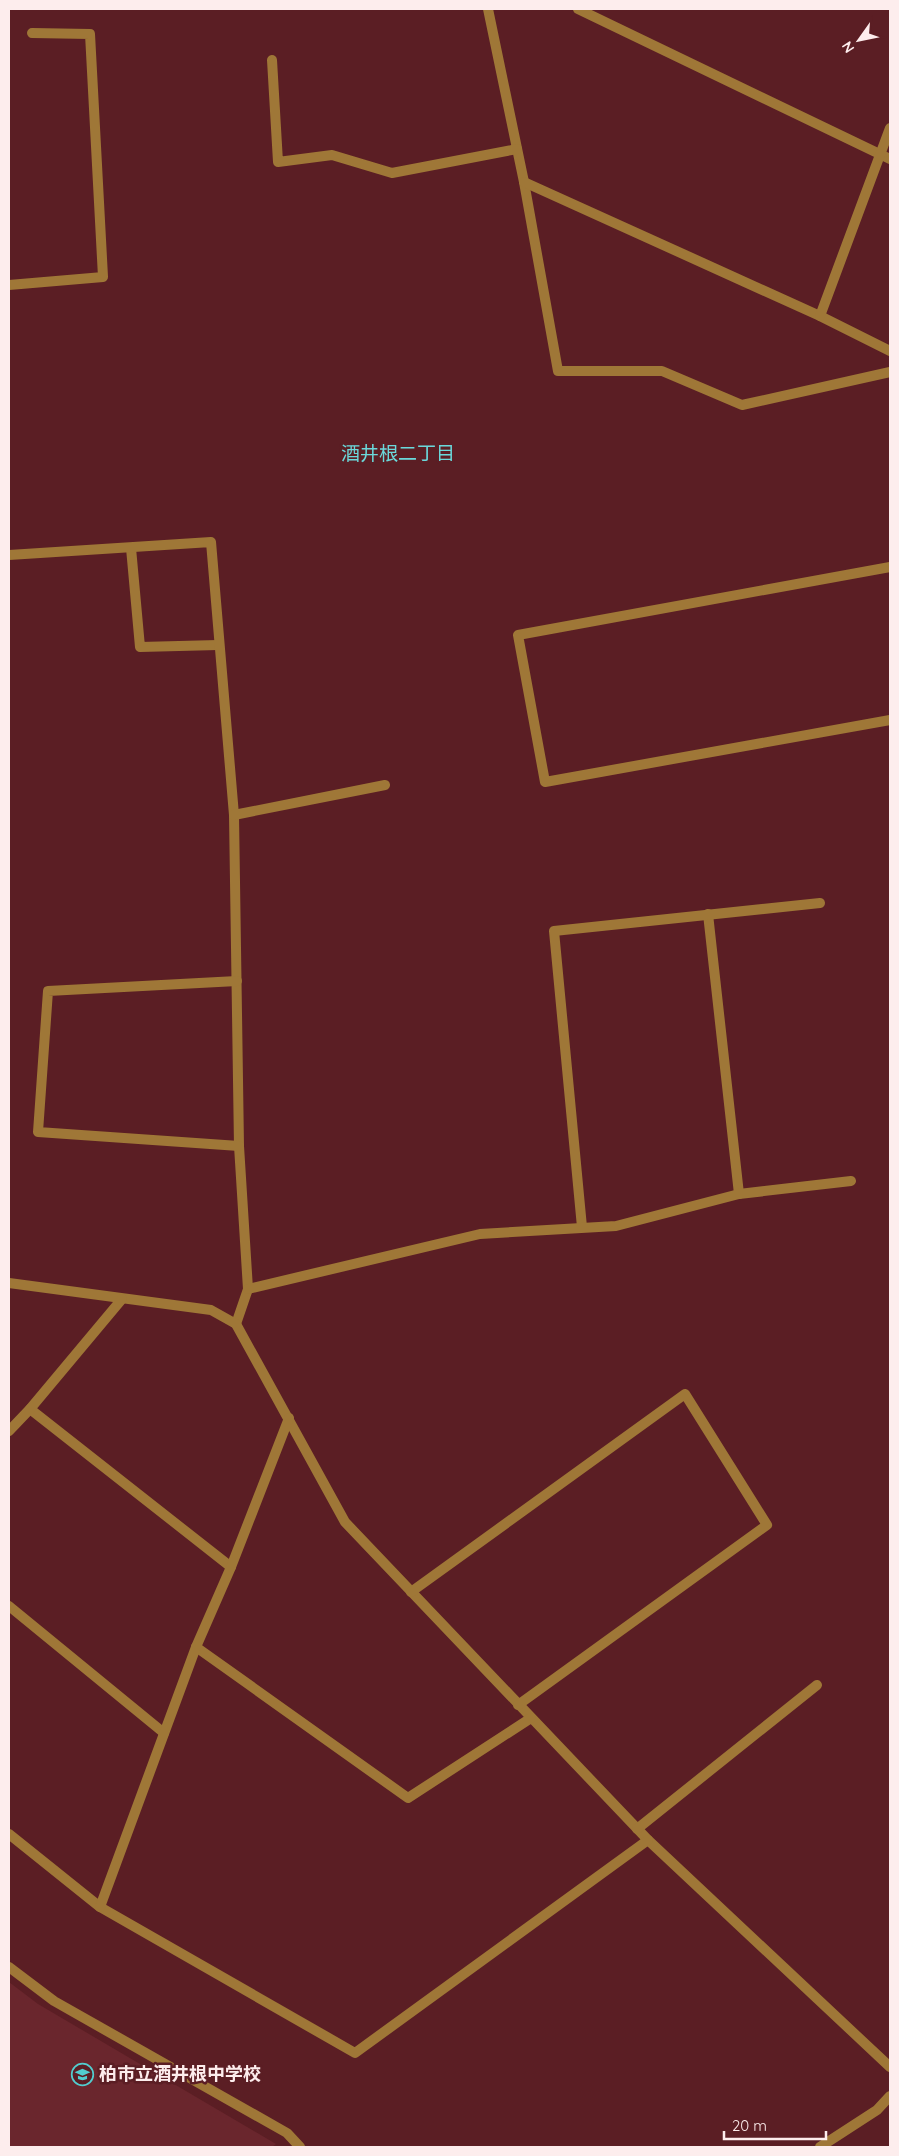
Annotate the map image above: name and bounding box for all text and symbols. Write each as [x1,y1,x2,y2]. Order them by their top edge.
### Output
north arrow [834,15,884,65]
text: N [838,38,858,56]
district label: 酒井根二丁目 [341,441,455,465]
school or university icon: 柏市立酒井根中学校 [71,2062,95,2086]
place label: 柏市立酒井根中学校 [99,2062,261,2085]
scale bar [724,2108,826,2140]
text: 20 m [732,2116,767,2135]

